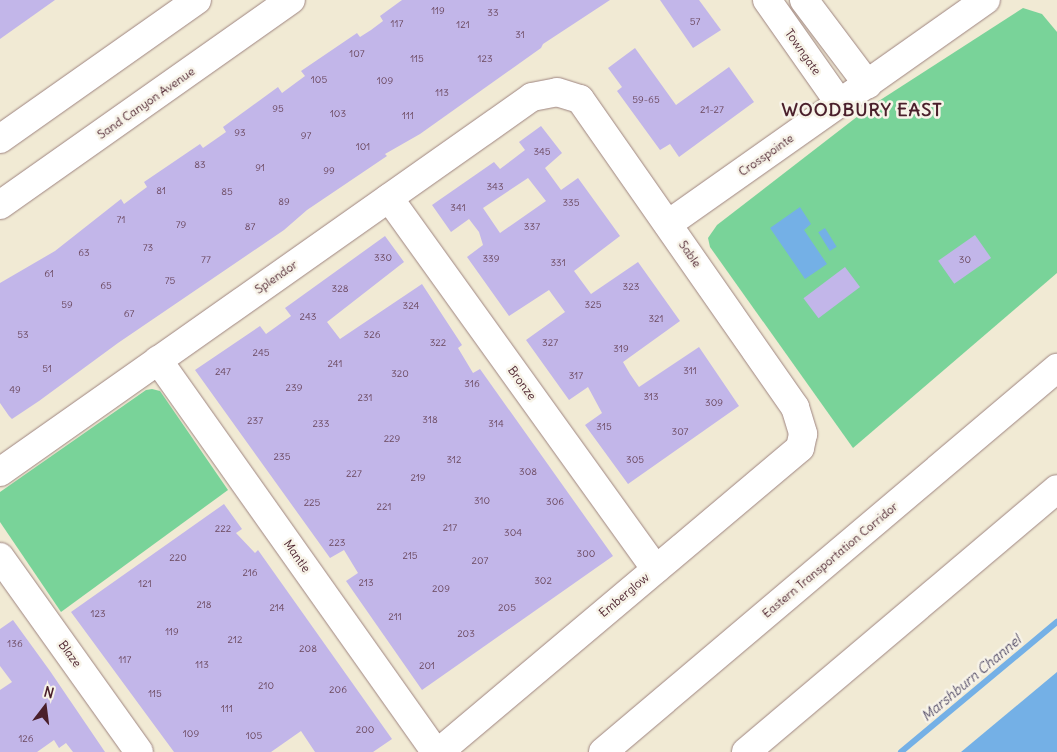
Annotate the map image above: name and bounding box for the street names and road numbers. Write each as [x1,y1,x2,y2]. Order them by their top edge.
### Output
street label: Towngate [782,26,824,78]
street label: Sand Canyon Avenue [95,64,197,142]
street label: Crosspointe [736,131,796,179]
street label: Sable [676,238,704,270]
street label: Splendor [252,257,300,297]
street label: Bronze [505,363,539,403]
street label: Eastern Transportation Corridor [759,499,901,621]
street label: Mantle [281,537,313,575]
street label: Emberglow [596,570,652,620]
street label: Blaze [56,638,84,670]

